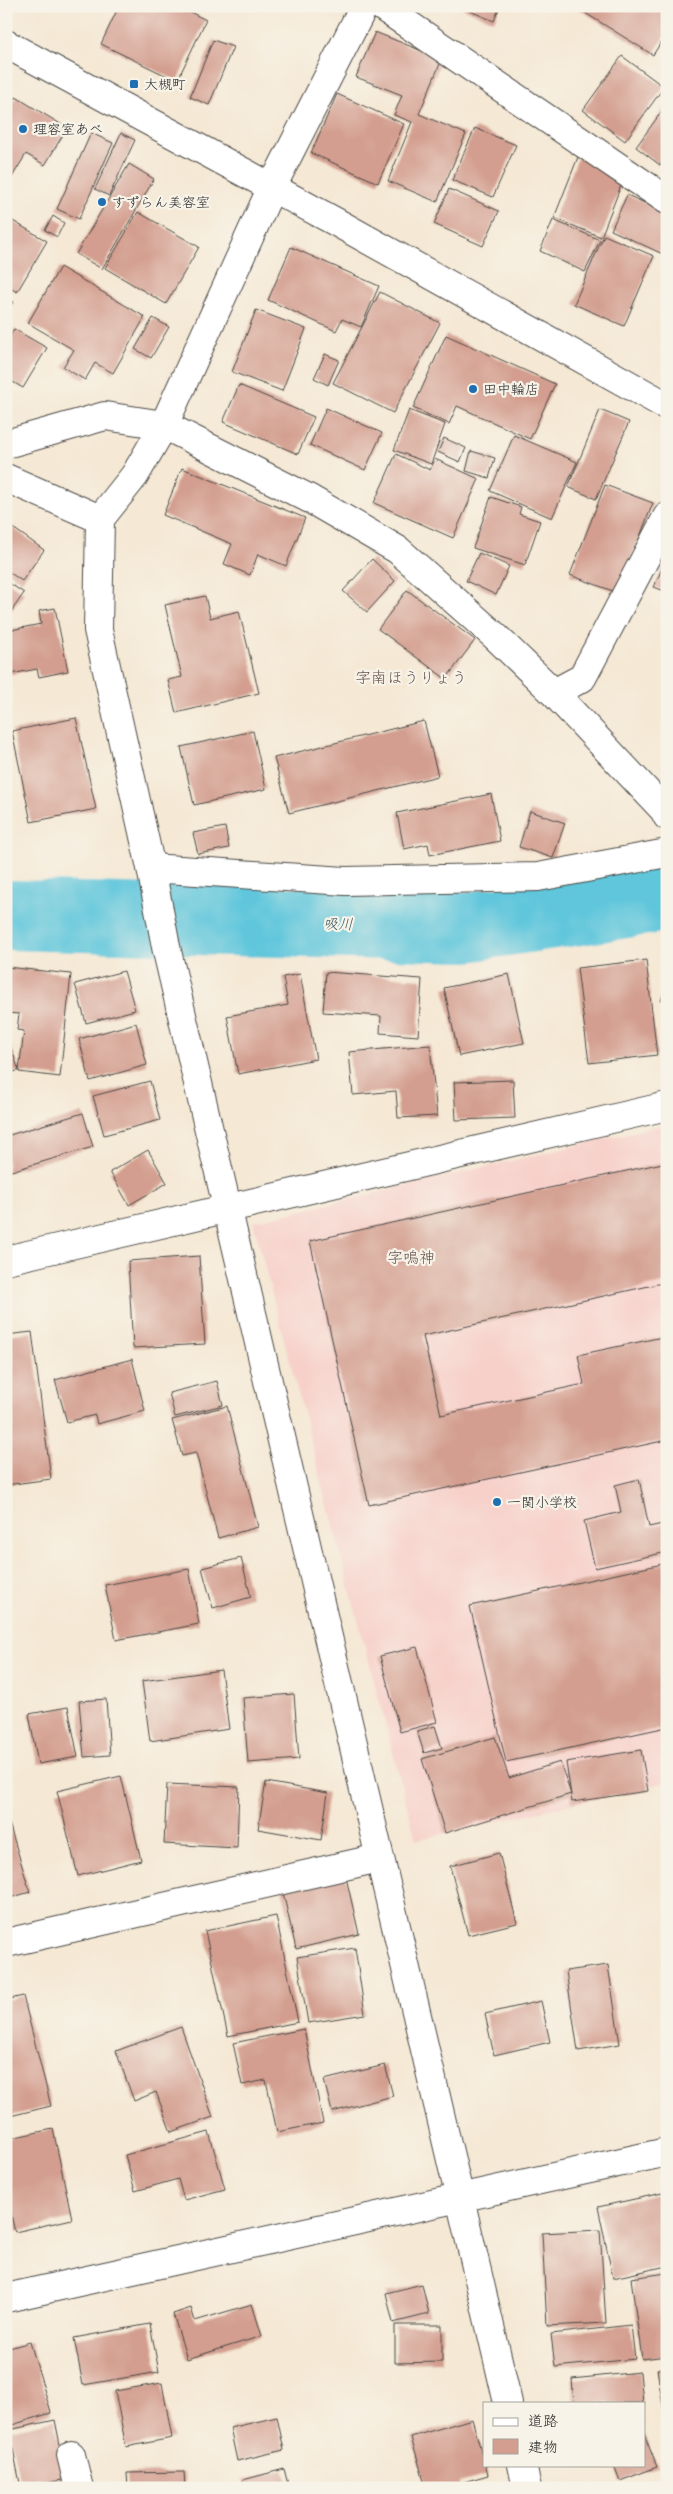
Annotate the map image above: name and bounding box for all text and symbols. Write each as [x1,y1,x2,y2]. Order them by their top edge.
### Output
place label: 大槻町 [144,73,186,94]
marker: 大槻町 [128,78,140,90]
place label: 理容室あべ [33,118,103,139]
marker: 理容室あべ [17,123,29,135]
place label: すずらん美容室 [112,191,210,212]
marker: すずらん美容室 [96,196,108,208]
place label: 田中輪店 [483,378,539,399]
marker: 田中輪店 [467,383,479,395]
district label: 字南ほうりょう [355,664,467,688]
water label: 吸川 [323,911,353,934]
district label: 字鳴神 [387,1244,435,1268]
place label: 一関小学校 [507,1491,577,1512]
marker: 一関小学校 [491,1496,503,1508]
legend [483,2402,646,2466]
text: 道路 [528,2408,558,2431]
text: 建物 [528,2434,558,2457]

